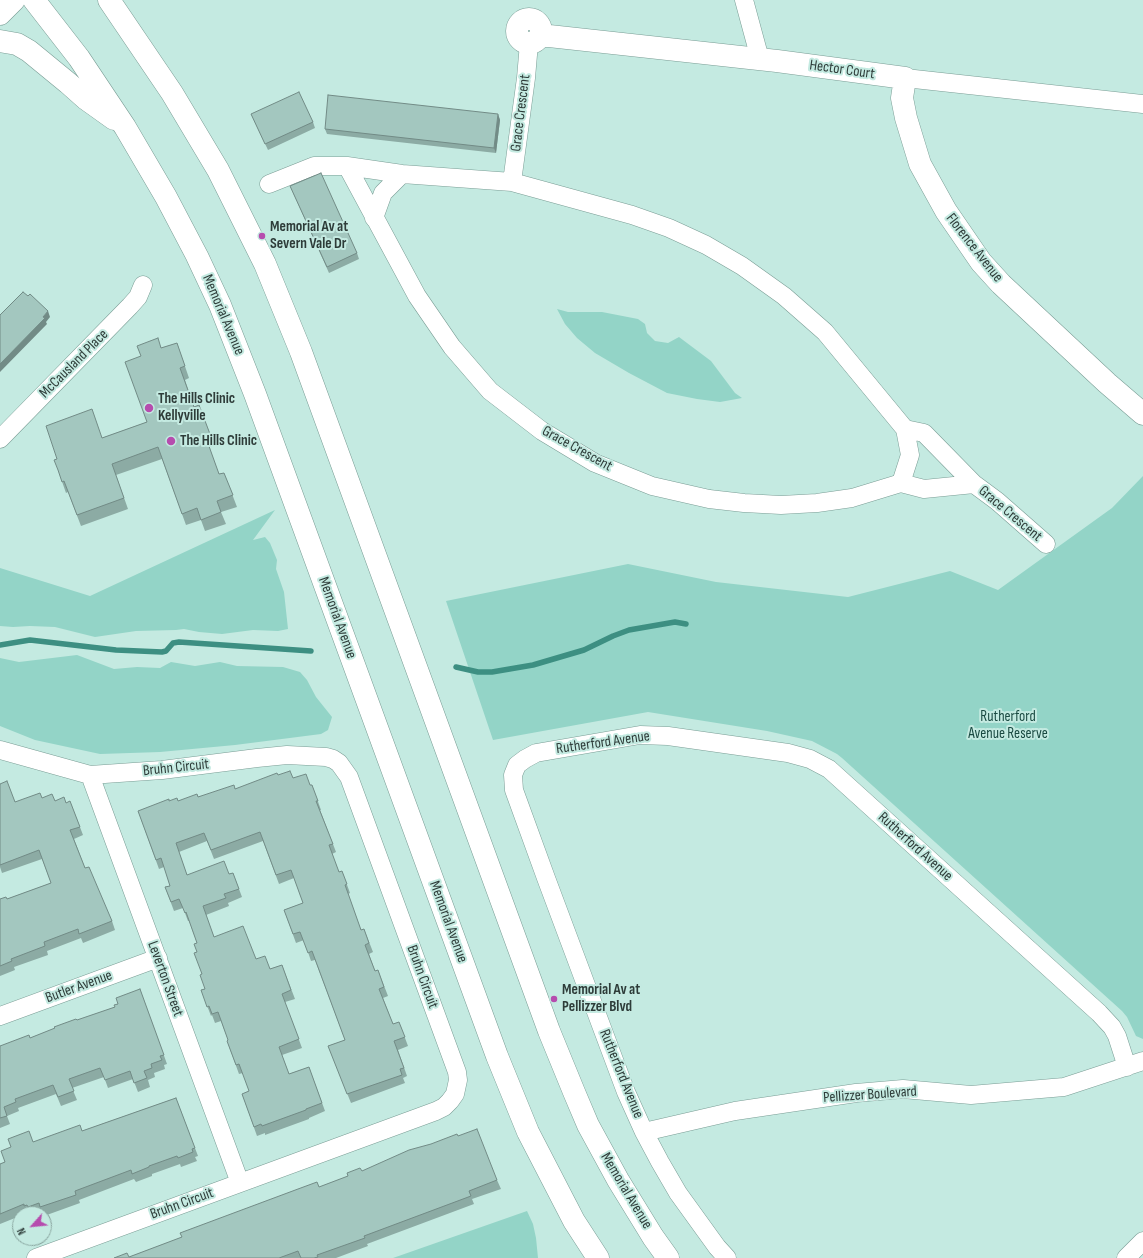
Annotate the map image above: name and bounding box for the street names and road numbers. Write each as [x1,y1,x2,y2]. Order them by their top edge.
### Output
street label: Hector Court [808,57,876,83]
street label: Grace Crescent [507,73,535,153]
street label: Florence Avenue [942,210,1006,286]
street label: Memorial Avenue [198,272,248,358]
street label: McCausland Place [36,326,112,402]
street label: Grace Crescent [539,422,615,476]
street label: Grace Crescent [975,482,1045,546]
street label: Memorial Avenue [314,575,360,661]
street label: Rutherford Avenue [555,728,651,758]
street label: Bruhn Circuit [142,756,210,780]
street label: Rutherford Avenue [874,809,956,885]
street label: Memorial Avenue [425,879,471,965]
street label: Leverton Street [143,939,187,1019]
street label: Bruhn Circuit [402,943,442,1011]
street label: Butler Avenue [43,967,115,1007]
street label: Rutherford Avenue [595,1027,647,1121]
street label: Pellizzer Boulevard [823,1083,917,1107]
street label: Memorial Avenue [596,1150,656,1232]
street label: Bruhn Circuit [148,1184,216,1224]

